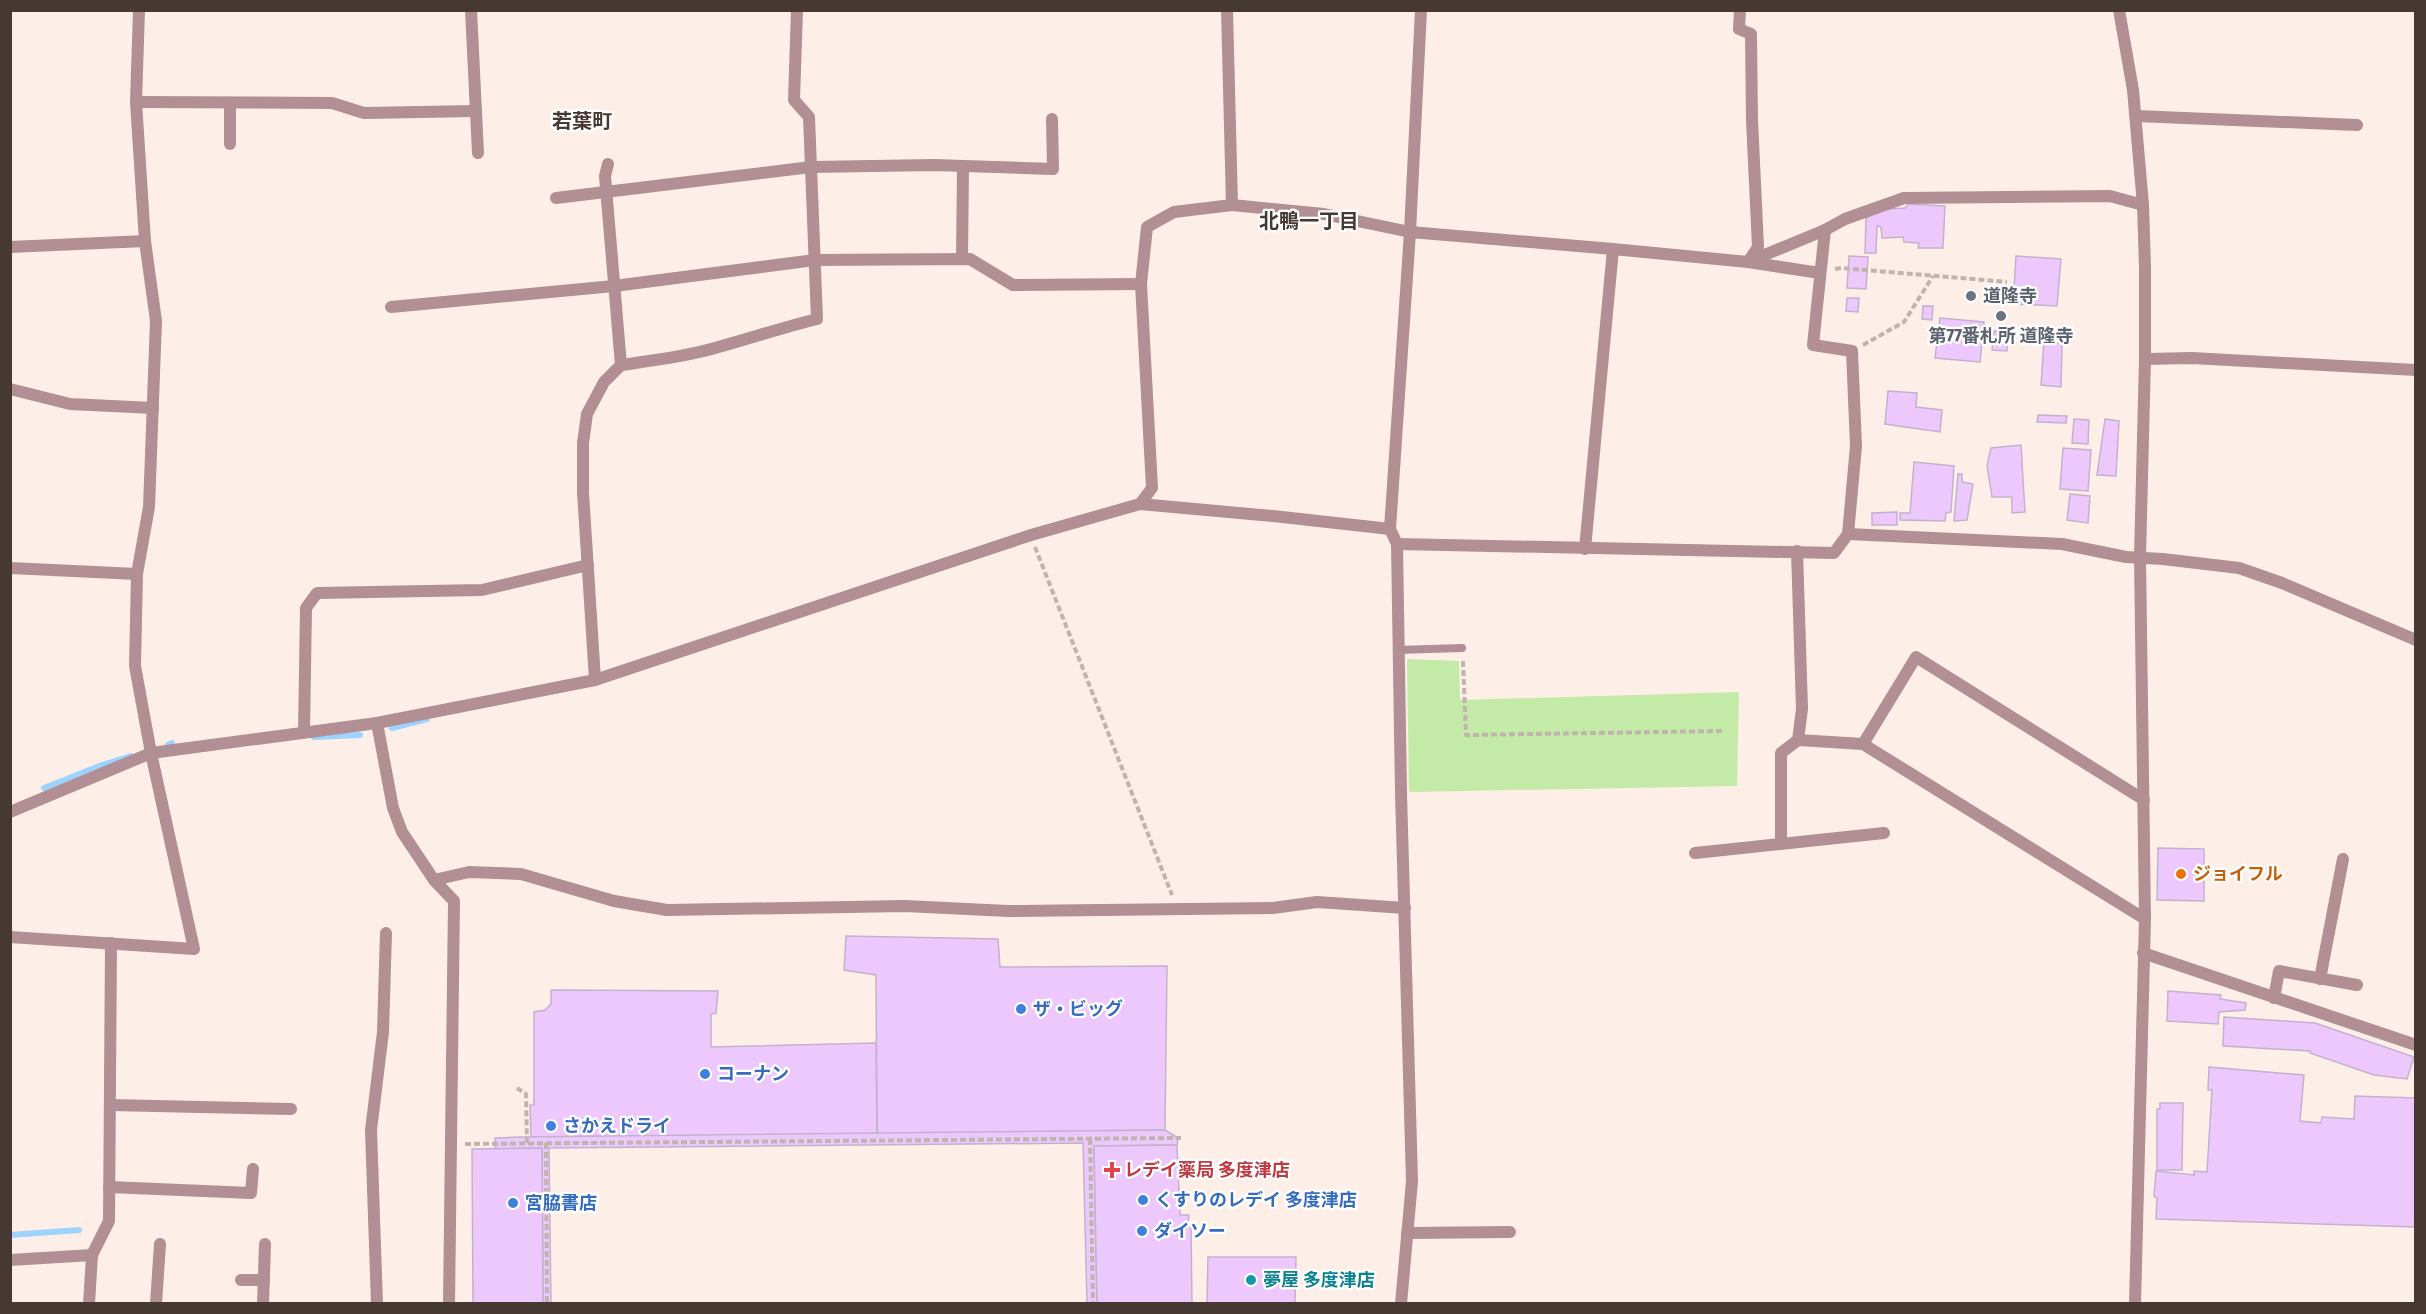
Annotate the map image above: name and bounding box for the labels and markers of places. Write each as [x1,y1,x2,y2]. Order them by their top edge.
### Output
place label: 道隆寺 [1983,285,2037,307]
marker: 道隆寺 [1964,289,1978,303]
marker: 第77番札所 道隆寺 [1994,309,2008,323]
place label: 第77番札所 道隆寺 [1928,325,2074,347]
place label: ジョイフル [2193,863,2283,885]
marker: ジョイフル [2174,867,2188,881]
place label: ザ・ビッグ [1033,998,1123,1020]
marker: ザ・ビッグ [1014,1002,1028,1016]
place label: コーナン [717,1063,789,1085]
marker: コーナン [698,1067,712,1081]
place label: さかえドライ [563,1115,671,1137]
marker: さかえドライ [544,1119,558,1133]
place label: レデイ薬局 多度津店 [1124,1159,1290,1181]
marker: レデイ薬局 多度津店 [1105,1163,1119,1177]
place label: くすりのレデイ 多度津店 [1155,1189,1357,1211]
place label: 宮脇書店 [525,1192,597,1214]
marker: くすりのレデイ 多度津店 [1136,1193,1150,1207]
marker: 宮脇書店 [506,1196,520,1210]
place label: ダイソー [1154,1220,1226,1242]
marker: ダイソー [1135,1224,1149,1238]
place label: 夢屋 多度津店 [1263,1269,1375,1291]
marker: 夢屋 多度津店 [1244,1273,1258,1287]

